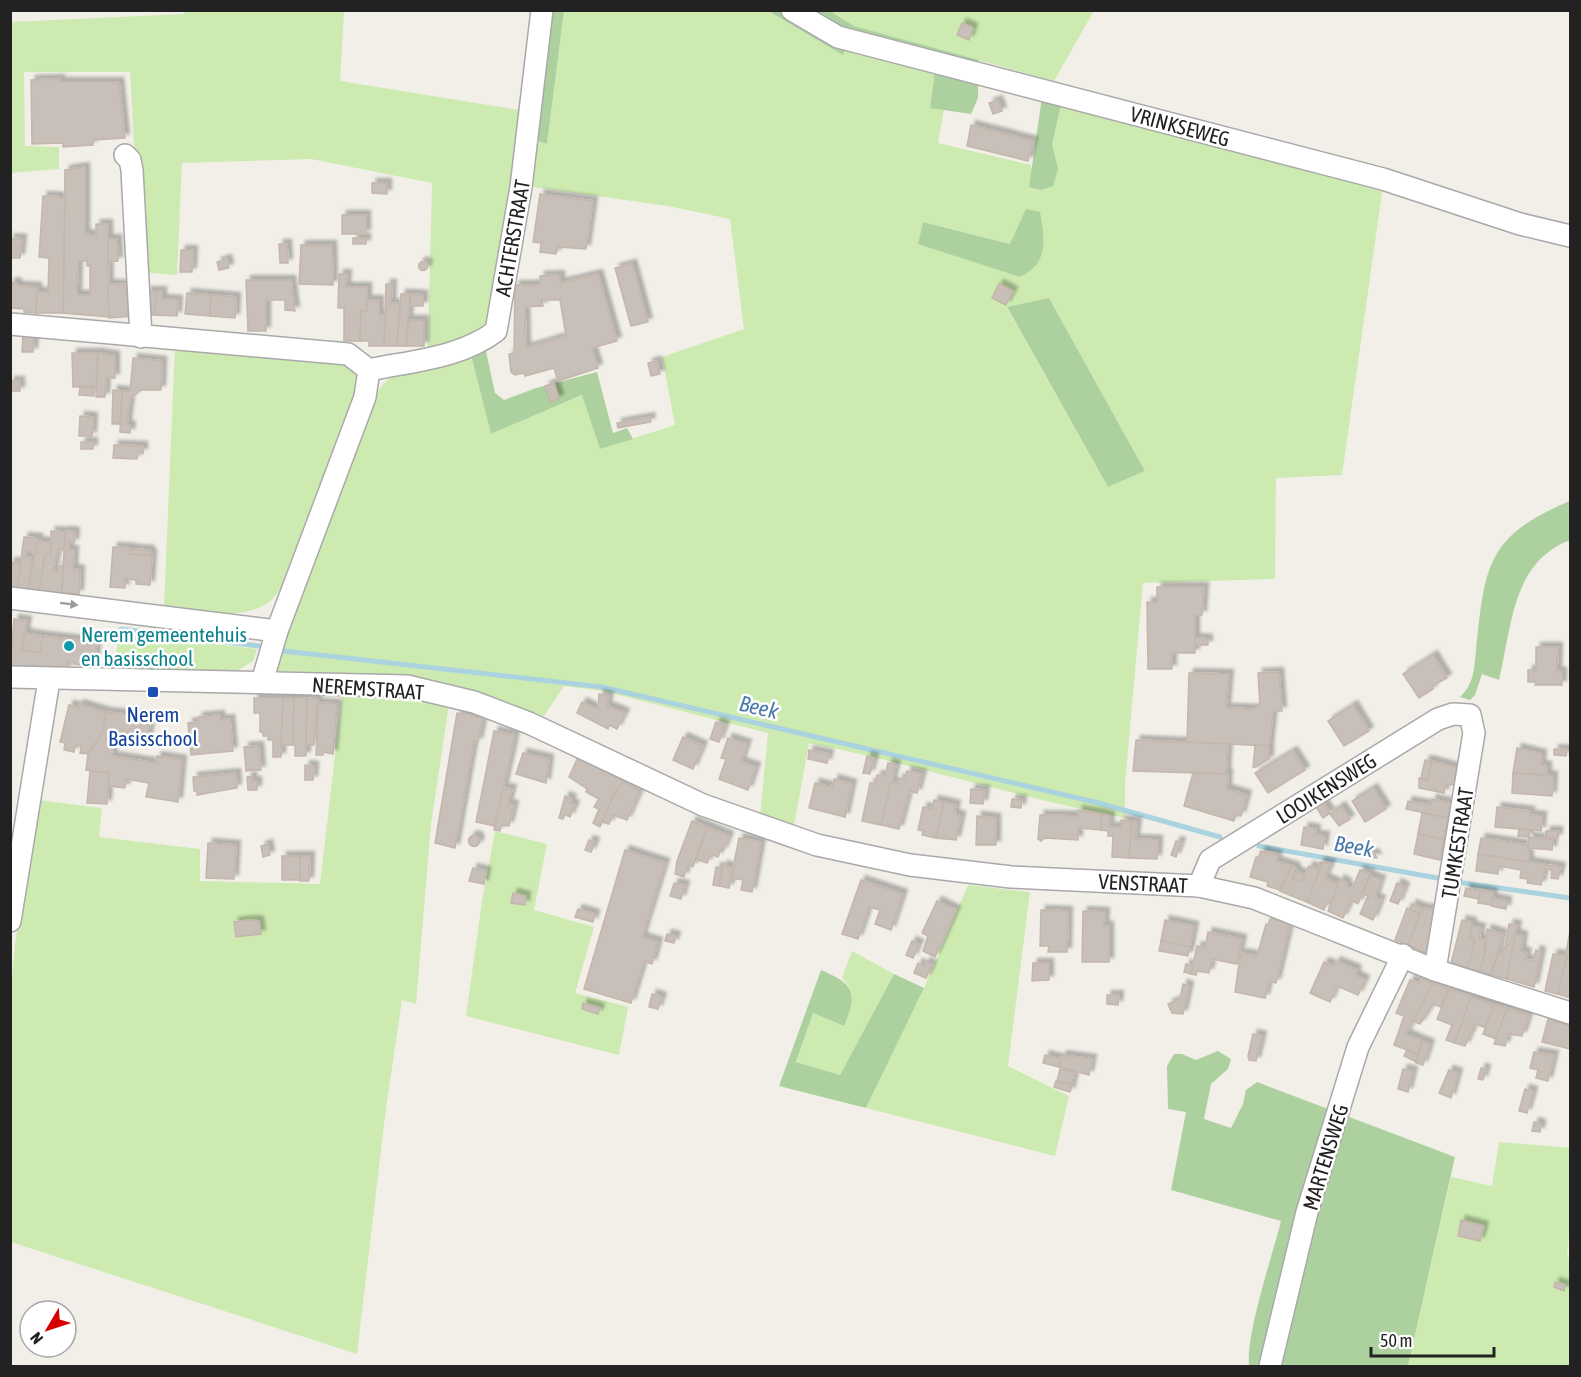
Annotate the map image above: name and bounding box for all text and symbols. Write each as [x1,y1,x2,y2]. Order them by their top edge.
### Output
street label: VRINKSEWEG [1128,101,1232,151]
street label: ACHTERSTRAAT [490,178,534,298]
one-way arrow [59,600,78,609]
place label: Nerem gemeentehuis en basisschool [81,622,247,670]
marker: Nerem gemeentehuis en basisschool [62,639,76,653]
street label: NEREMSTRAAT [311,672,425,704]
marker: Nerem Basisschool [146,685,160,699]
water label: Beek [737,690,782,724]
place label: Nerem Basisschool [108,702,198,750]
street label: LOOIKENSWEG [1272,748,1380,828]
street label: TUMKESTRAAT [1436,786,1478,900]
water label: Beek [1332,830,1376,862]
street label: VENSTRAAT [1098,869,1188,897]
street label: MARTENSWEG [1298,1101,1352,1213]
north arrow [18,1299,78,1359]
scale bar [1371,1320,1494,1358]
text: N [26,1329,46,1348]
text: 50 m [1380,1330,1412,1351]

